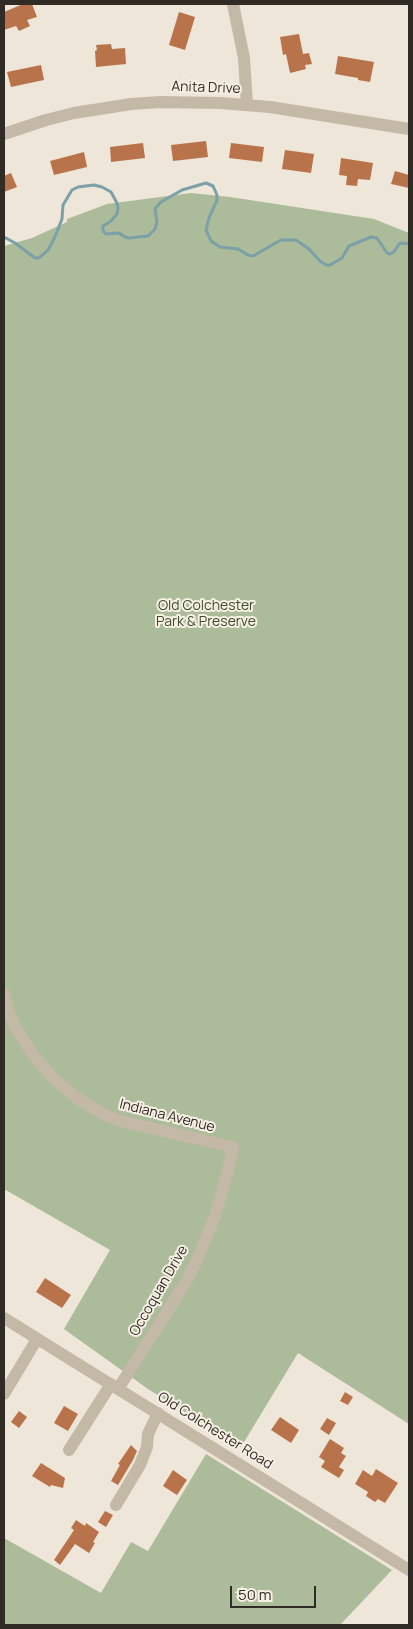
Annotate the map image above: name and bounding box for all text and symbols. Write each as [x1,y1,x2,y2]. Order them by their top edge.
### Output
street label: Anita Drive [171,78,241,98]
park label: Old Colchester Park & Preserve [156,598,256,630]
street label: Indiana Avenue [118,1096,216,1136]
street label: Occoquan Drive [126,1243,192,1339]
street label: Old Colchester Road [154,1389,276,1473]
scale bar [233,1576,319,1608]
text: 50 m [238,1584,272,1605]

